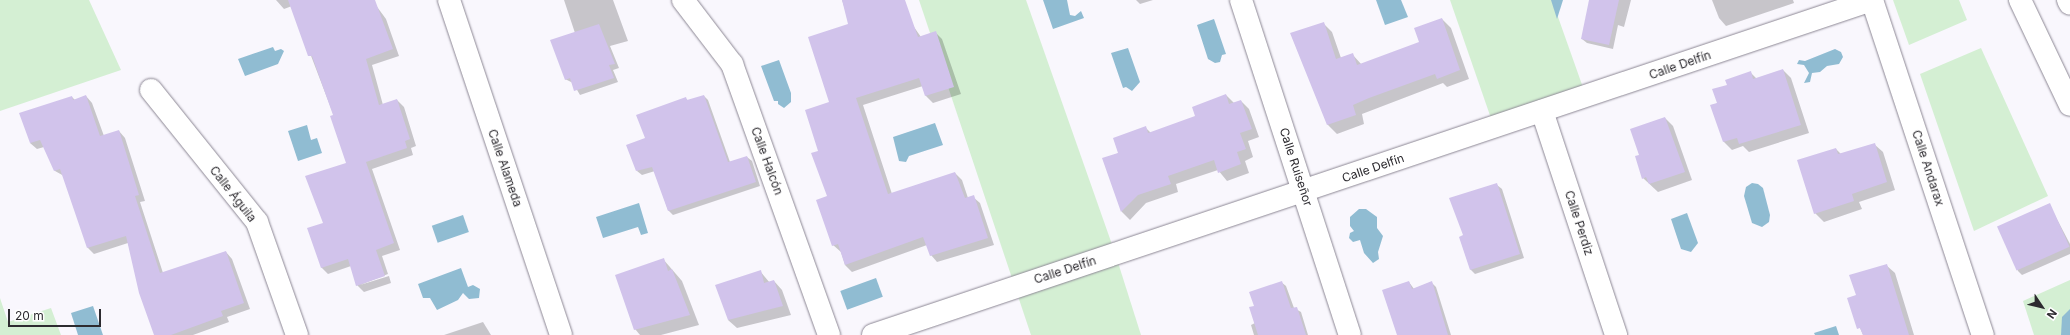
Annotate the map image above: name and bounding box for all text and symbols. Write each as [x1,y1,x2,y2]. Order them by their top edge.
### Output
street label: Calle Delfín [1647,48,1713,82]
street label: Calle Halcón [748,125,786,197]
street label: Calle Ruiseñor [1277,126,1315,208]
street label: Calle Alameda [485,127,525,209]
street label: Calle Andarax [1909,128,1947,208]
street label: Calle Delfín [1340,151,1406,185]
street label: Calle Águila [207,163,259,225]
street label: Calle Perdiz [1562,189,1596,257]
street label: Calle Delfín [1032,253,1098,287]
north arrow [2022,287,2062,327]
scale bar [10,301,103,327]
text: N [2044,306,2060,321]
text: 20 m [15,308,44,323]

